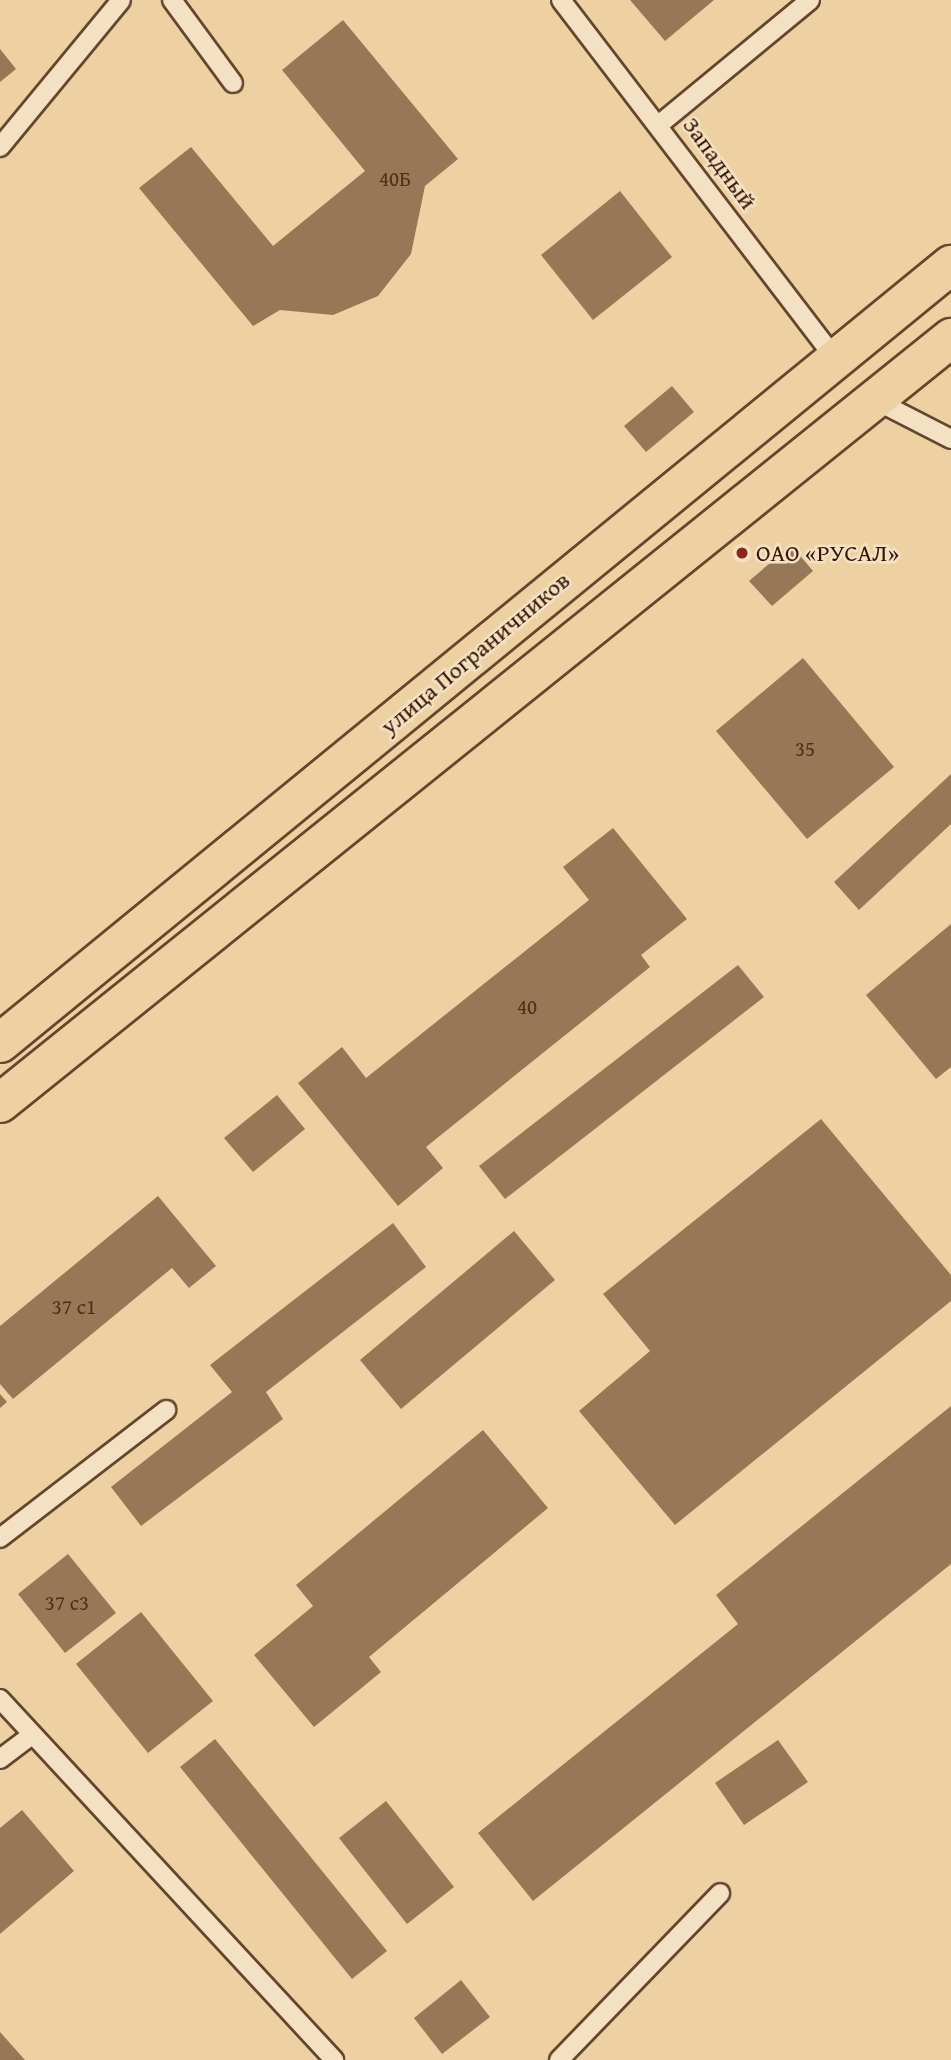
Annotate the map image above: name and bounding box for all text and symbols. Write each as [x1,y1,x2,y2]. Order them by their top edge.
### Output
street label: Западный [677,111,763,215]
house number: 40Б [379,166,411,192]
place label: ОАО «РУСАЛ» [756,539,899,567]
marker: ОАО «РУСАЛ» [734,545,750,561]
street label: улица Пограничников [375,565,575,741]
house number: 35 [795,736,815,762]
house number: 40 [517,994,537,1020]
house number: 37 с1 [52,1294,96,1320]
house number: 37 с3 [45,1590,89,1616]

